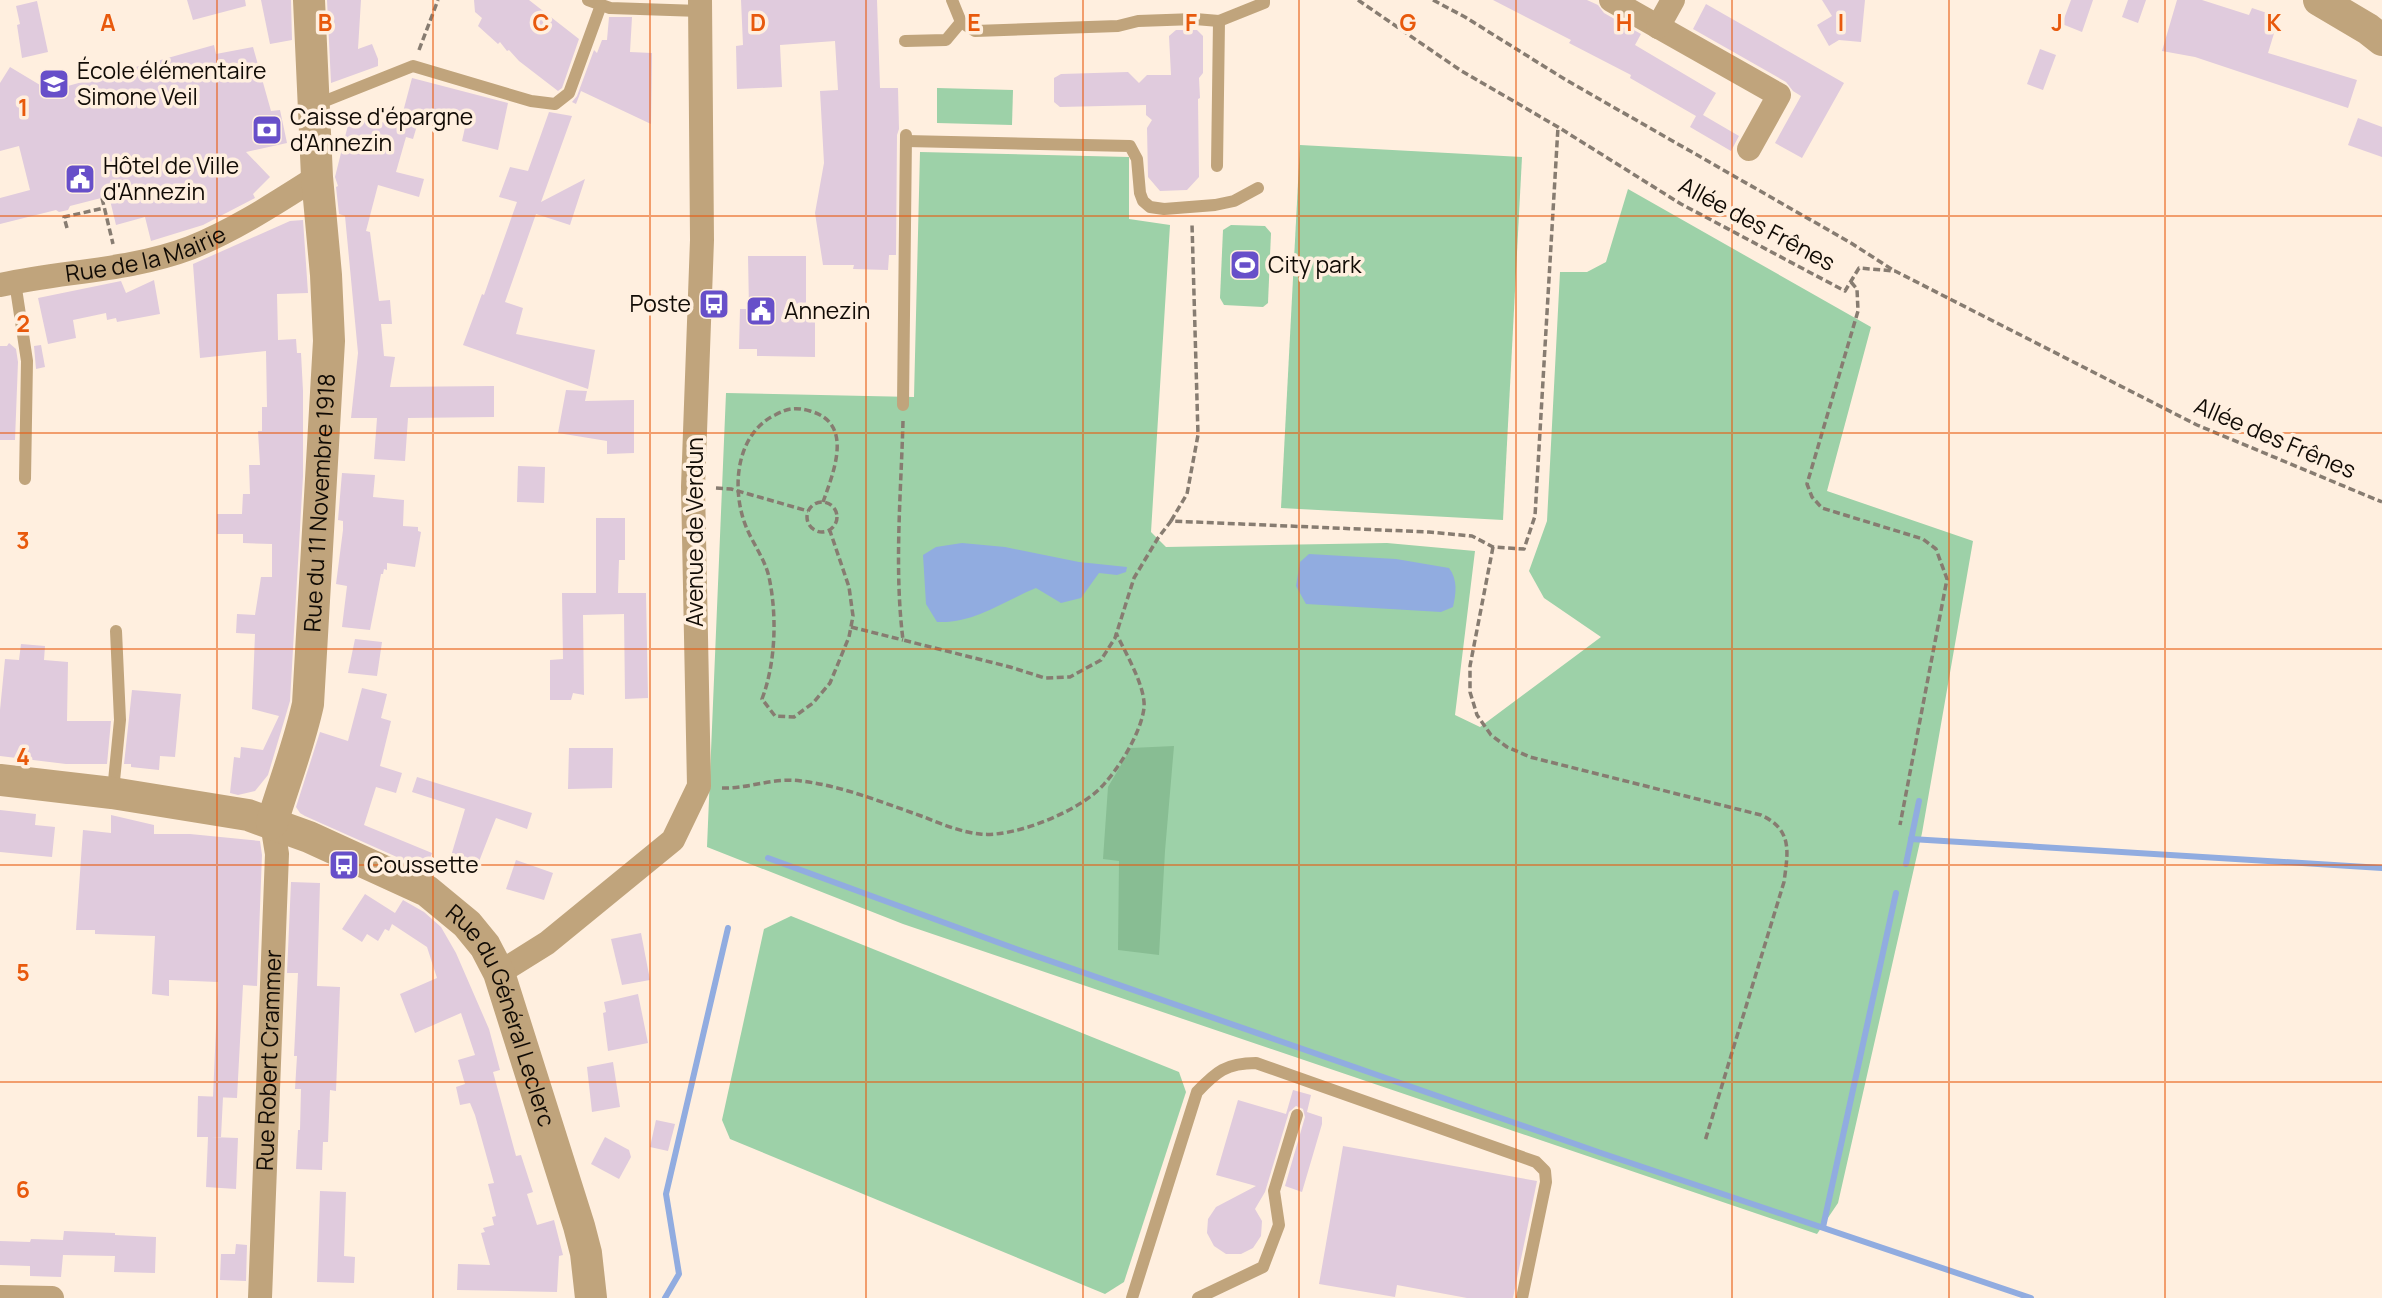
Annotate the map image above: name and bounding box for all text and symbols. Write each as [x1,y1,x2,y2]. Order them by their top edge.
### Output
text: A [100,6,116,38]
text: B [318,6,332,38]
text: C [533,6,550,38]
text: D [750,6,766,38]
text: E [967,6,981,38]
text: F [1185,6,1197,38]
text: G [1400,6,1417,38]
text: H [1616,6,1632,38]
text: I [1838,6,1844,38]
text: J [2051,6,2063,38]
text: K [2267,6,2282,38]
place label: École élémentaire Simone Veil [77,54,266,112]
school or university icon: École élémentaire Simone Veil [37,67,71,101]
text: 1 [18,91,28,123]
place label: Caisse d'épargne d'Annezin [290,100,473,158]
bank icon: Caisse d'épargne d'Annezin [250,113,284,147]
place label: Hôtel de Ville d'Annezin [103,149,239,207]
public building icon: Hôtel de Ville d'Annezin [63,162,97,196]
street label: Allée des Frênes [1674,168,1841,278]
street label: Rue de la Mairie [63,217,231,289]
sports icon: City park [1228,248,1262,282]
place label: City park [1268,248,1362,280]
place label: Poste [629,287,691,319]
bus stop icon: Poste [697,287,731,321]
public building icon: Annezin [744,294,778,328]
place label: Annezin [784,294,870,326]
text: 2 [16,307,30,339]
street label: Rue du 11 Novembre 1918 [295,373,342,633]
street label: Allée des Frênes [2190,389,2361,486]
street label: Avenue de Verdun [678,437,710,627]
text: 3 [16,524,30,556]
text: 4 [16,740,30,772]
bus stop icon: Coussette [327,848,361,882]
place label: Coussette [367,848,479,880]
street label: Rue du Général Leclerc [440,896,564,1130]
street label: Rue Robert Crammer [248,949,288,1171]
text: 5 [16,956,30,988]
text: 6 [16,1173,30,1205]

